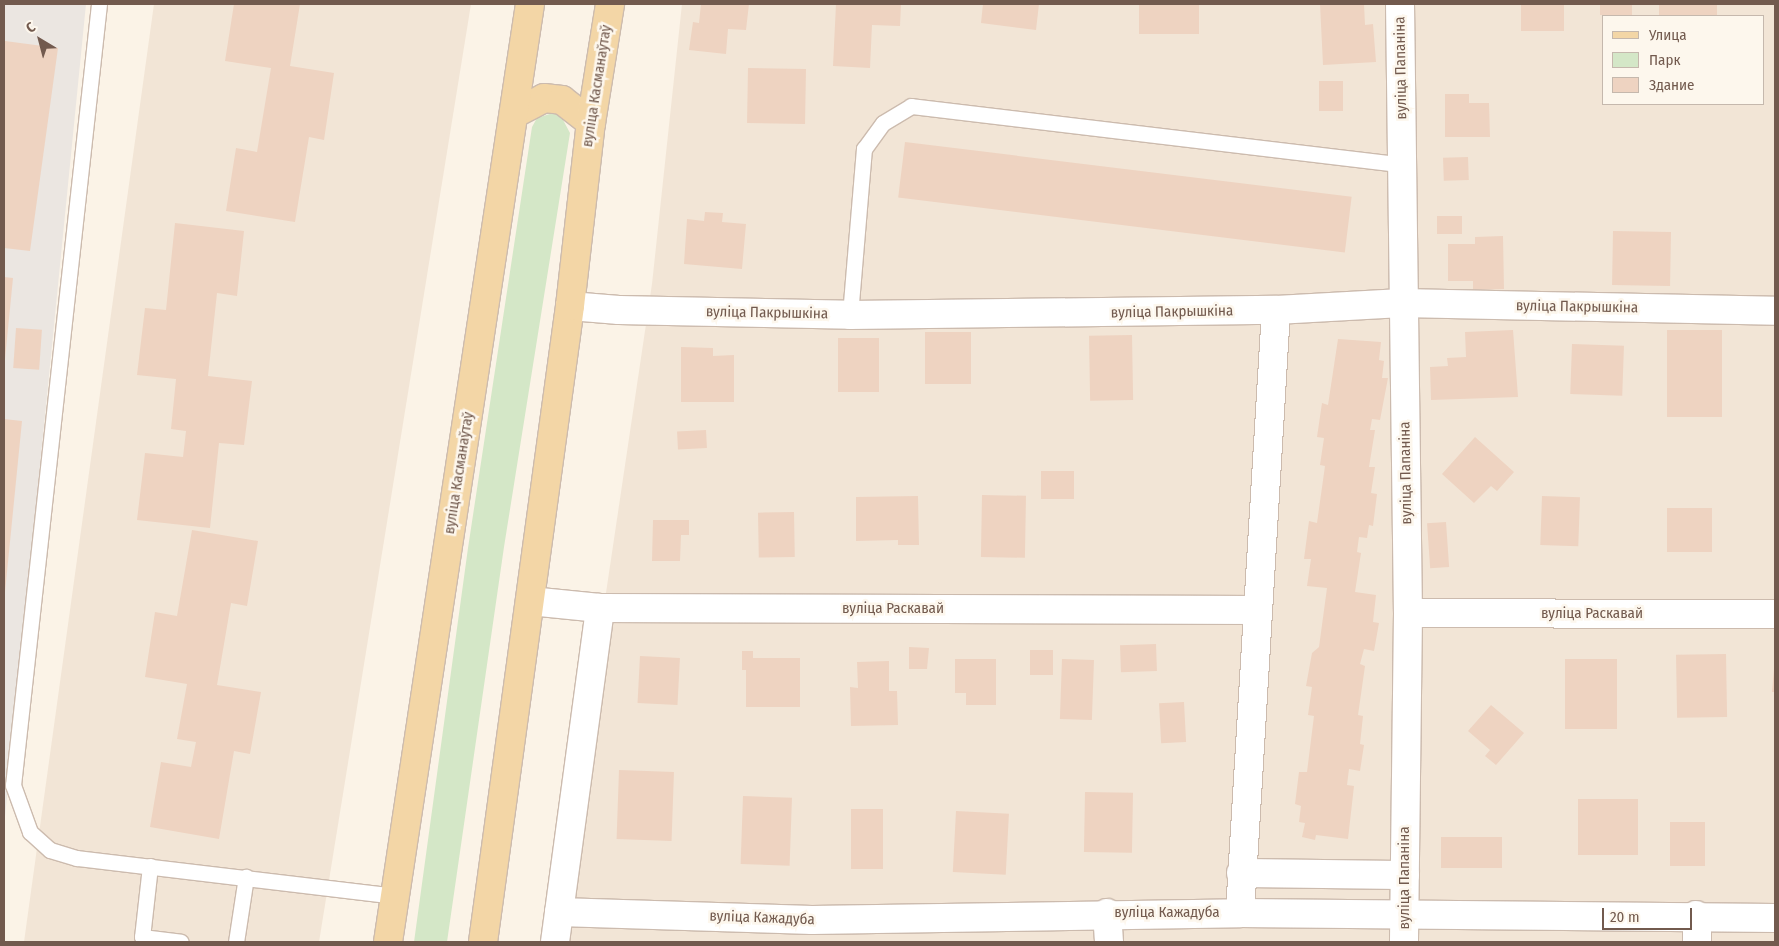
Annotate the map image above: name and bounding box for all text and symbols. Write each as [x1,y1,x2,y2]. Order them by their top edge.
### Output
north arrow [15,15,65,65]
legend [1602,15,1764,105]
street label: вуліца Папаніна [1391,16,1411,120]
text: С [23,19,39,37]
street label: вуліца Касманаўтаў [578,24,616,148]
text: Улица [1649,26,1687,44]
text: Парк [1649,51,1680,69]
text: Здание [1649,76,1695,94]
street label: вуліца Пакрышкіна [1516,297,1638,317]
street label: вуліца Пакрышкіна [1111,302,1233,322]
street label: вуліца Пакрышкіна [706,303,828,323]
street label: вуліца Касманаўтаў [440,411,478,535]
street label: вуліца Папаніна [1396,421,1416,525]
street label: вуліца Раскавай [842,600,944,618]
street label: вуліца Раскавай [1541,605,1643,623]
street label: вуліца Папаніна [1396,827,1414,929]
scale bar [1604,898,1694,930]
street label: вуліца Кажадуба [1114,904,1220,922]
street label: вуліца Кажадуба [709,907,815,929]
text: 20 m [1610,908,1640,926]

